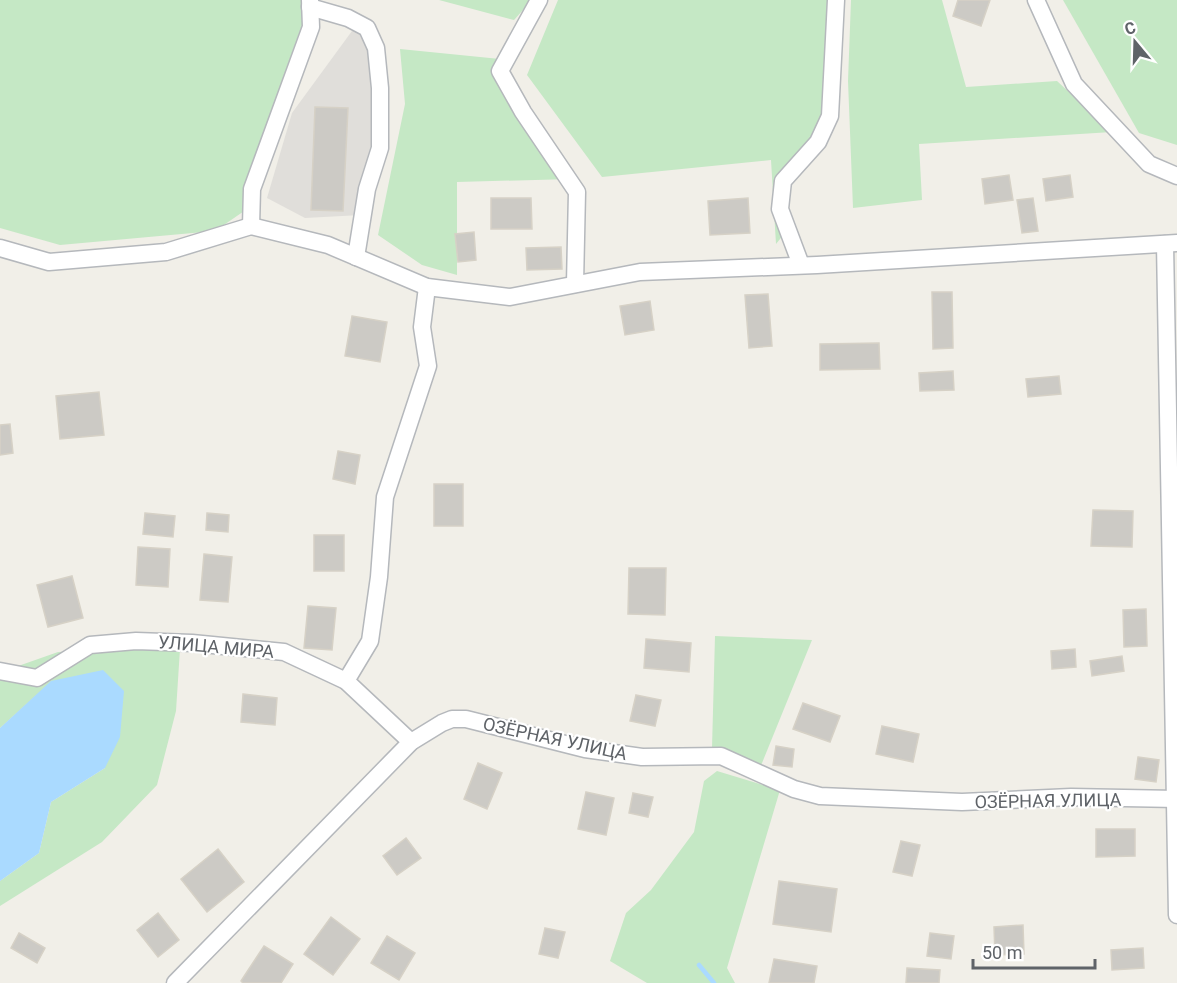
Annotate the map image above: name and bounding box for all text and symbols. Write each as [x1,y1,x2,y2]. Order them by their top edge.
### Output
north arrow [1105,12,1165,72]
text: С [1122,18,1138,39]
street label: УЛИЦА МИРА [157,631,275,662]
street label: ОЗЁРНАЯ УЛИЦА [481,713,629,764]
street label: ОЗЁРНАЯ УЛИЦА [974,789,1122,812]
scale bar [973,932,1094,970]
text: 50 m [982,942,1022,963]

